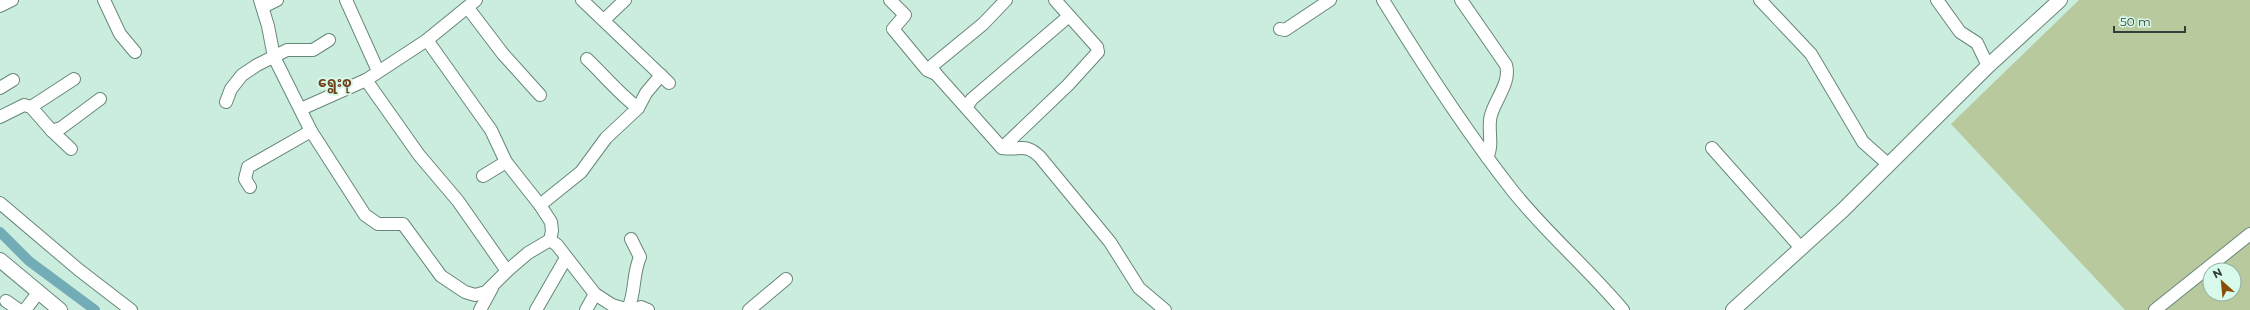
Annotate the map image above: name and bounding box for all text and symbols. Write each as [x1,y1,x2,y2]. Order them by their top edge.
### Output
scale bar [2114,8,2185,34]
text: 50 m [2120,14,2151,29]
district label: ရွေးစု [318,73,352,94]
north arrow [2202,262,2242,302]
text: N [2210,265,2225,281]

